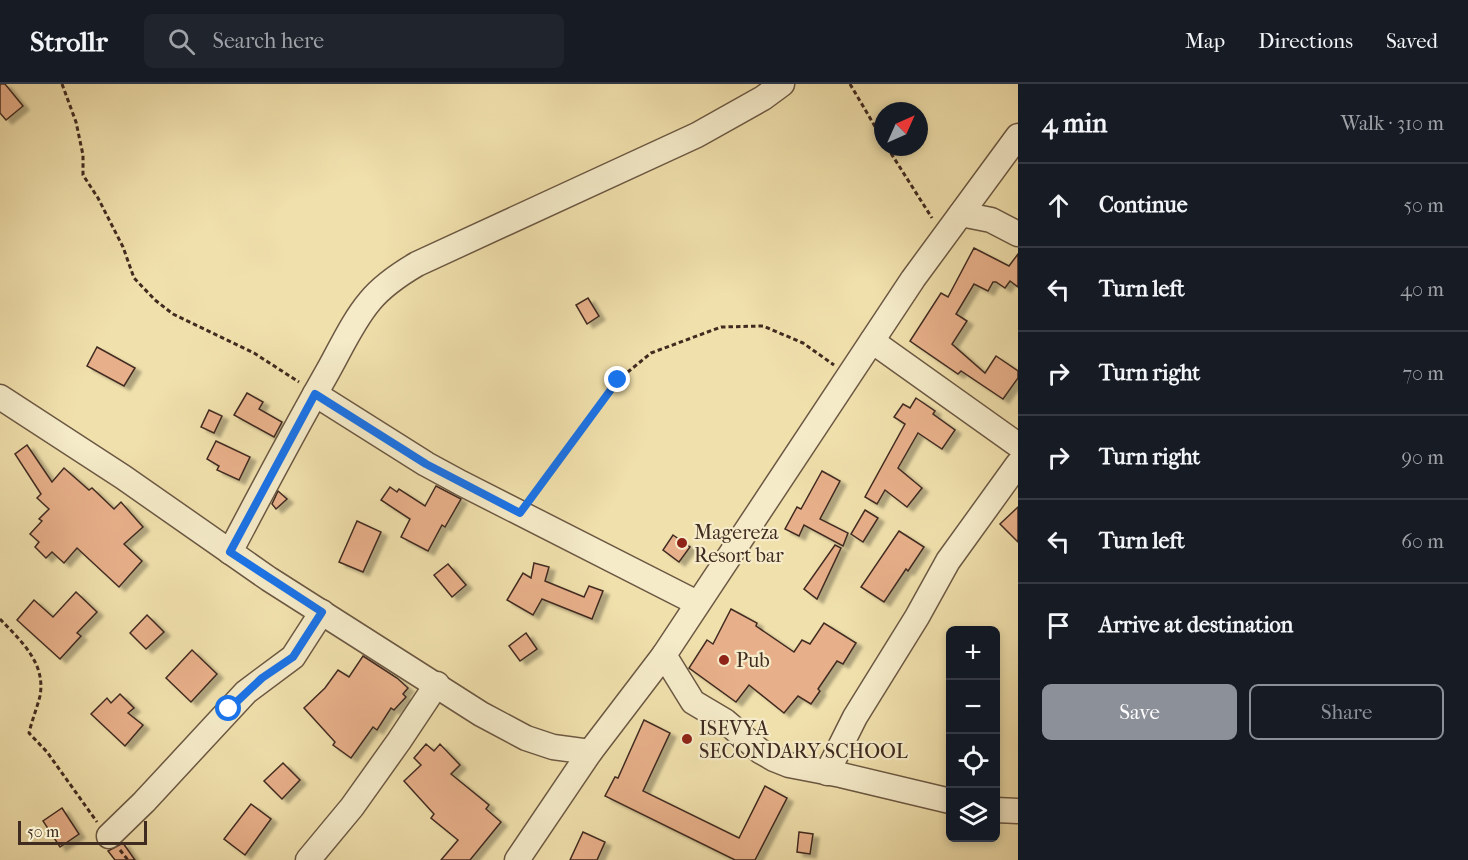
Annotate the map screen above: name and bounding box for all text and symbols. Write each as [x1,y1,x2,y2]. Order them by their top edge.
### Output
search box [144,14,564,68]
text: Strollr [30,25,108,58]
icon: search [165,25,198,58]
text: Search here [213,28,324,54]
text: Map [1185,29,1225,53]
text: Directions [1258,29,1353,53]
text: Saved [1386,29,1438,53]
north arrow [874,102,928,156]
text: 4 min [1042,108,1107,139]
text: Walk · 310 m [1341,112,1444,135]
icon: ahead [1042,189,1075,222]
text: Continue [1099,192,1188,218]
text: 50 m [1403,194,1444,217]
icon: left [1042,273,1075,306]
text: Turn left [1099,276,1185,302]
text: 40 m [1400,278,1444,301]
icon: right [1042,357,1075,390]
text: Turn right [1099,360,1200,386]
text: 70 m [1402,362,1444,385]
route end [604,366,630,392]
icon: right [1042,441,1075,474]
text: Turn right [1099,444,1200,470]
text: 90 m [1402,446,1444,469]
place label: Magereza Resort bar [694,521,784,567]
icon: left [1042,525,1075,558]
text: Turn left [1099,528,1185,554]
text: 60 m [1401,530,1444,553]
marker: Magereza Resort bar [675,536,689,550]
icon: arrive [1042,609,1075,642]
text: Arrive at destination [1099,612,1293,638]
map controls [946,626,1000,842]
button: + [946,626,1000,680]
place label: Pub [736,649,770,672]
marker: Pub [717,653,731,667]
button: − [946,680,1000,734]
button: Save [1042,684,1237,740]
button: Share [1249,684,1444,740]
route start [215,695,241,721]
place label: ISEVYA SECONDARY SCHOOL [699,717,908,763]
marker: ISEVYA SECONDARY SCHOOL [680,732,694,746]
button: locate [946,734,1000,788]
button: layers [946,788,1000,842]
scale bar [18,818,147,846]
text: 50 m [27,822,59,841]

